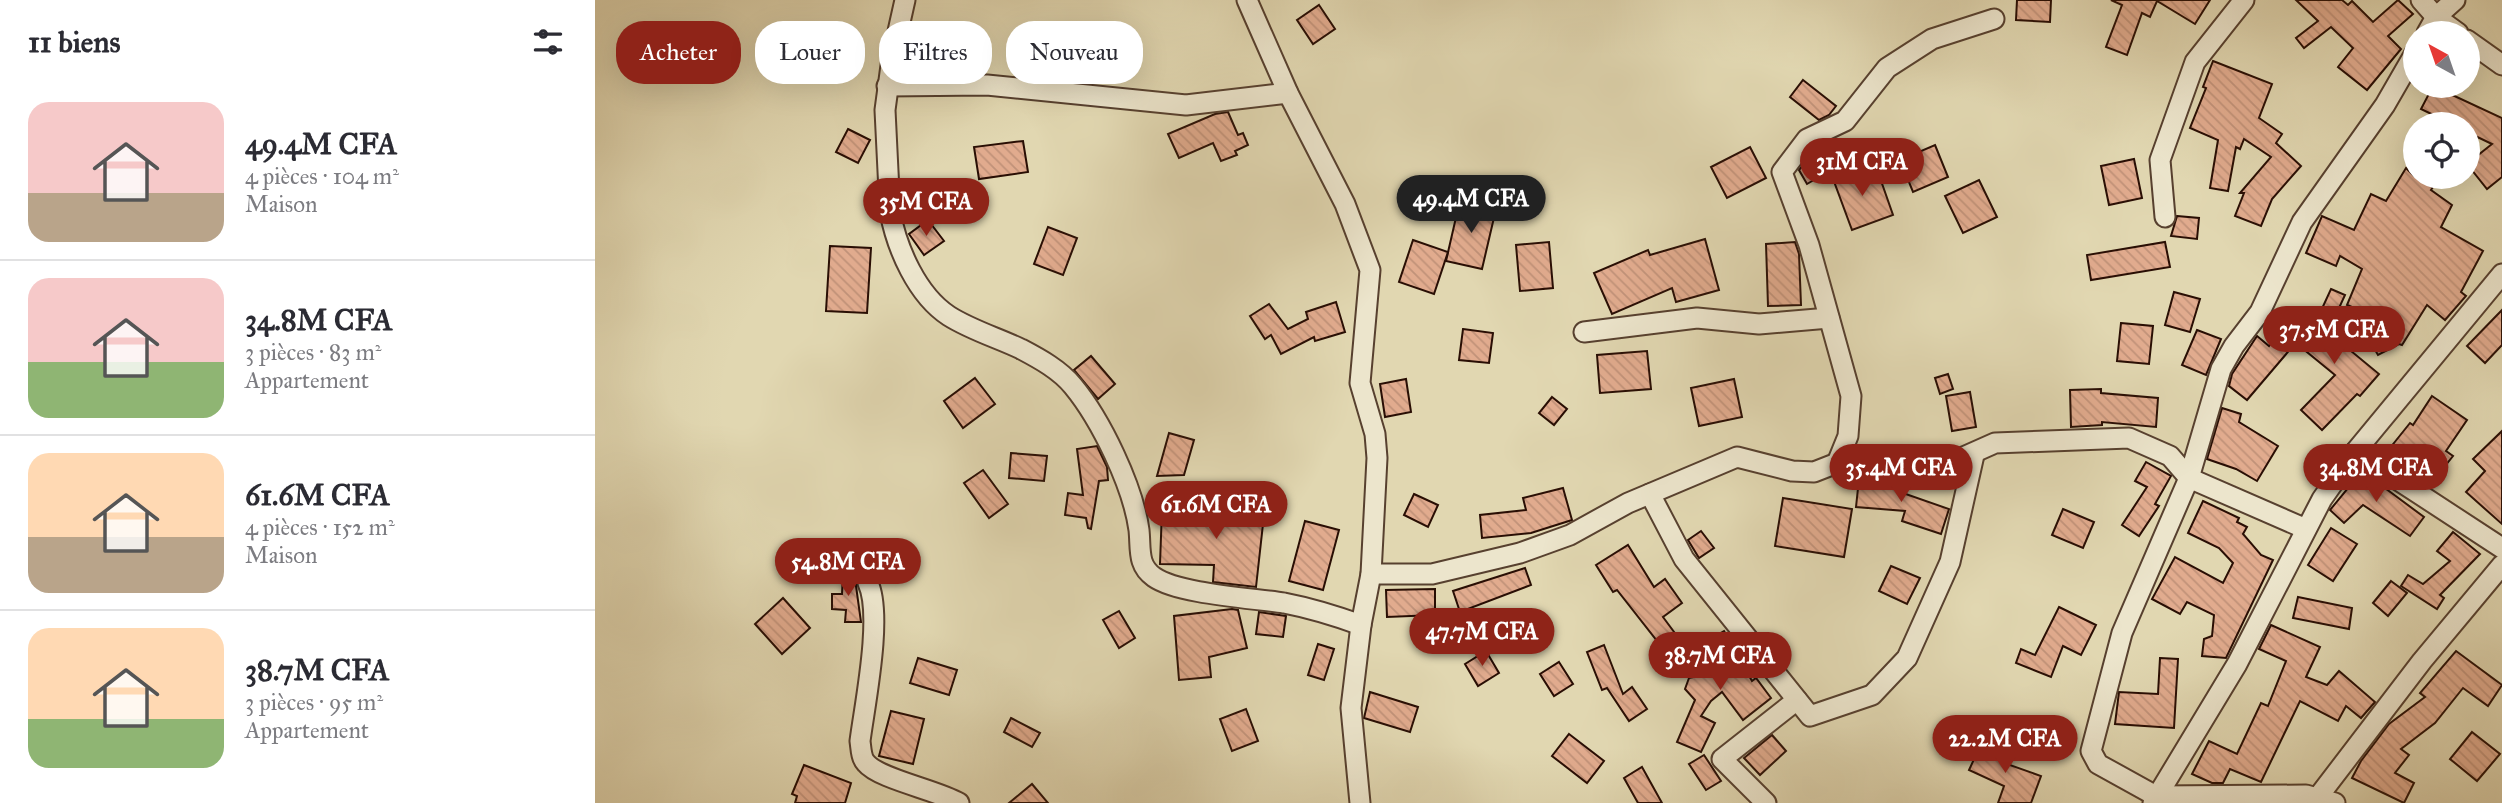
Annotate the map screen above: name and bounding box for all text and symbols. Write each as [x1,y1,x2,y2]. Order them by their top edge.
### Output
chip: Acheter [616,21,741,84]
chip: Louer [755,21,865,84]
chip: Filtres [879,21,992,84]
chip: Nouveau [1006,21,1143,84]
north arrow [2403,21,2480,98]
map controls [2403,21,2480,189]
icon: filters [529,23,567,61]
text: 11 biens [28,24,120,60]
button: locate [2403,112,2480,189]
text: 49.4M CFA [245,126,397,162]
icon: home [84,130,168,214]
pin: 31M CFA [1797,138,1927,198]
text: 31M CFA [1816,147,1908,175]
text: 4 pièces · 104 m² [245,162,399,190]
pin: 49.4M CFA [1391,176,1551,235]
pin: 35M CFA [861,178,991,238]
text: 49.4M CFA [1413,184,1529,212]
text: 35M CFA [879,187,973,215]
text: Maison [245,190,317,218]
text: 34.8M CFA [245,302,393,338]
icon: home [84,306,168,390]
pin: 37.5M CFA [2254,306,2414,366]
text: 37.5M CFA [2279,315,2389,343]
text: 3 pièces · 83 m² [245,338,381,366]
text: Appartement [245,366,369,394]
pin: 35.4M CFA [1821,444,1981,504]
pin: 34.8M CFA [2296,444,2456,504]
text: 35.4M CFA [1846,453,1956,481]
text: 34.8M CFA [2319,453,2433,481]
text: 61.6M CFA [245,477,390,513]
icon: home [84,481,168,565]
pin: 61.6M CFA [1136,482,1296,541]
text: 61.6M CFA [1160,490,1272,518]
text: 4 pièces · 152 m² [245,513,395,541]
pin: 54.8M CFA [768,538,928,598]
text: Maison [245,541,317,569]
text: 54.8M CFA [791,547,905,575]
pin: 47.7M CFA [1402,608,1562,668]
text: 47.7M CFA [1425,617,1539,645]
pin: 38.7M CFA [1640,632,1800,692]
text: 38.7M CFA [1665,641,1775,669]
text: 38.7M CFA [245,652,390,688]
icon: home [84,656,168,740]
text: 3 pièces · 95 m² [245,688,383,716]
text: Appartement [245,716,369,744]
pin: 22.2M CFA [1925,716,2085,775]
text: 22.2M CFA [1949,724,2061,752]

